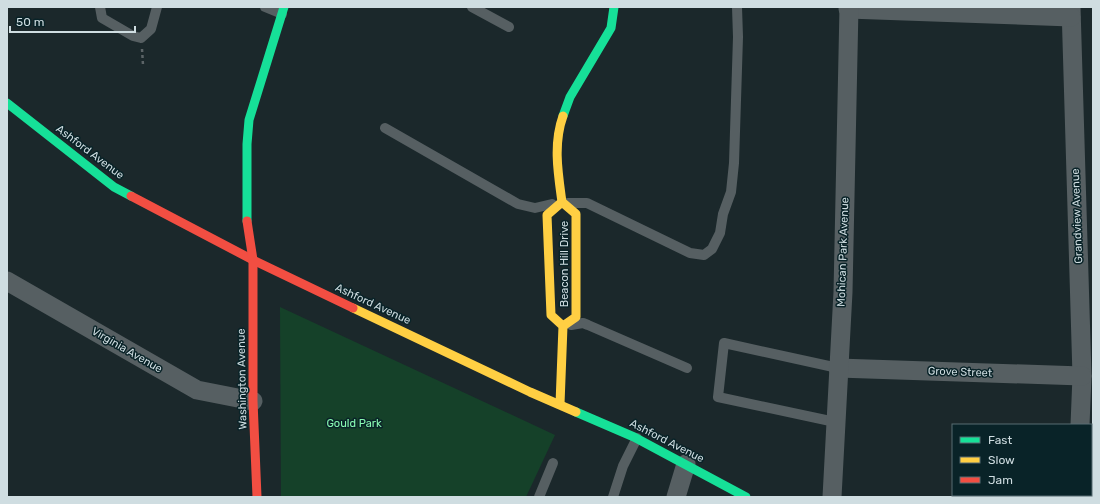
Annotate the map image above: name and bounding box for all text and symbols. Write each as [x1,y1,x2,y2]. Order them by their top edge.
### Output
scale bar [10,8,135,34]
text: 50 m [16,15,44,29]
street label: Ashford Avenue [54,122,126,182]
street label: Grandview Avenue [1069,168,1085,264]
street label: Mohican Park Avenue [835,197,851,307]
street label: Beacon Hill Drive [558,221,571,307]
street label: Ashford Avenue [333,281,413,327]
street label: Virginia Avenue [89,325,165,375]
street label: Washington Avenue [235,328,249,430]
street label: Grove Street [928,364,993,380]
park label: Gould Park [326,417,382,430]
street label: Ashford Avenue [628,417,706,465]
legend [952,424,1092,496]
text: Fast [988,433,1012,447]
text: Slow [988,453,1015,467]
text: Jam [988,473,1013,487]

